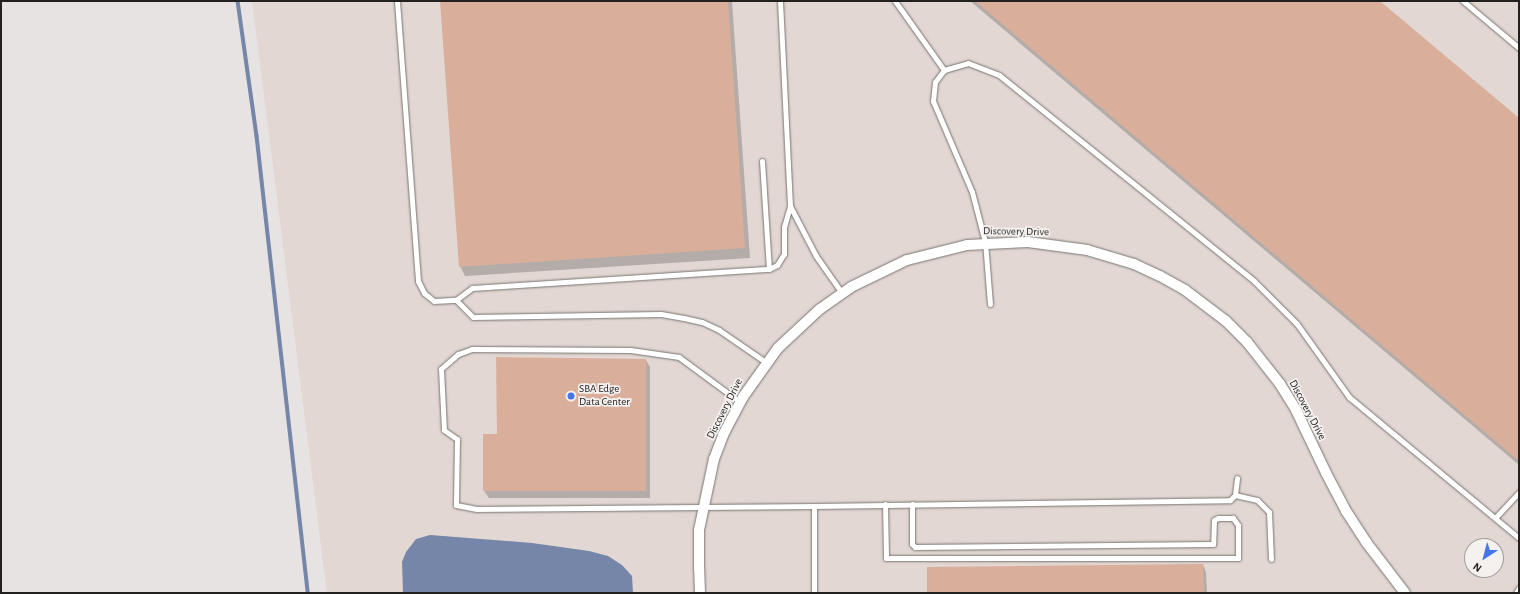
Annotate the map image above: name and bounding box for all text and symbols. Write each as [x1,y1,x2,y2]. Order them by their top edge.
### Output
street label: Discovery Drive [983,225,1049,239]
street label: Discovery Drive [704,377,746,441]
street label: Discovery Drive [1286,378,1328,442]
place label: SBA Edge Data Center [579,383,630,409]
marker: SBA Edge Data Center [566,391,576,401]
north arrow [1464,538,1504,578]
text: N [1471,561,1484,574]

